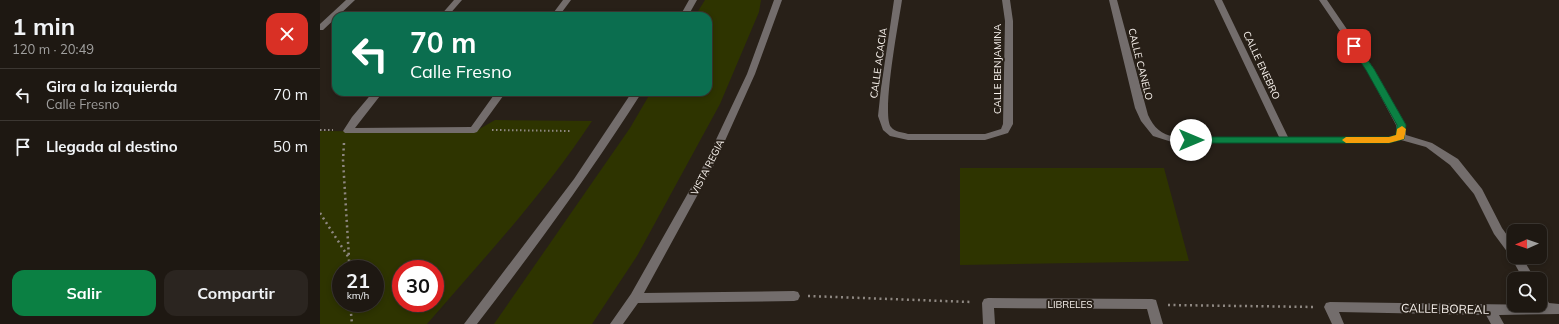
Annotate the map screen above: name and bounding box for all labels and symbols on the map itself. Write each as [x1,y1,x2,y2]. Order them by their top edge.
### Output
street label: CALLE BENJAMINA [991,23,1004,114]
street label: CALLE ACACIA [867,26,890,99]
street label: CALLE CANELO [1125,27,1156,102]
street label: CALLE ENEBRO [1240,29,1283,102]
pin [1337,29,1371,63]
position arrow [1170,119,1212,161]
street label: VISTA REGIA [688,137,727,197]
north arrow [1507,224,1547,264]
speed limit sign: 30 [392,260,444,312]
street label: LIBRELES [1047,298,1093,311]
street label: CALLE BOREAL [1401,300,1490,317]

